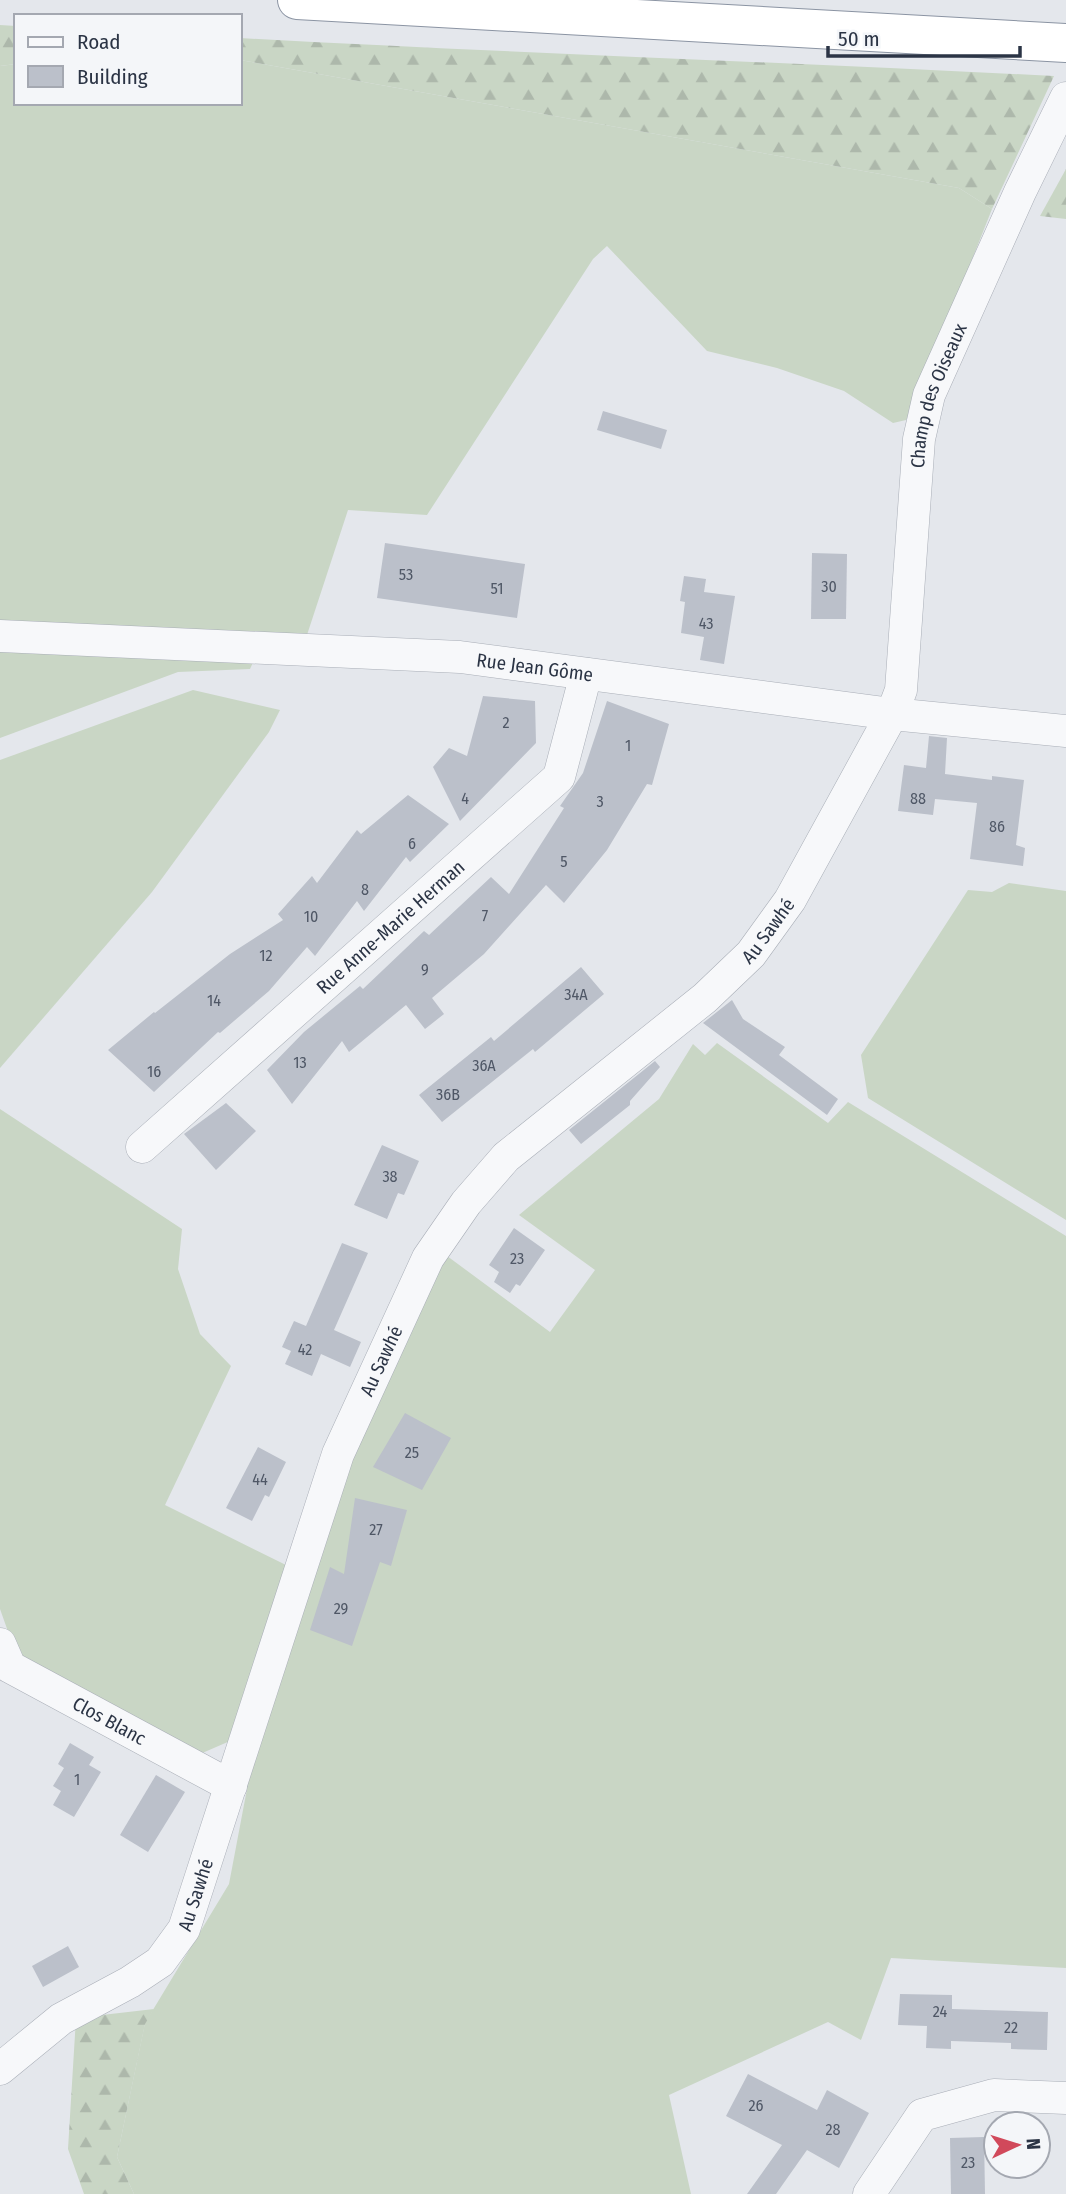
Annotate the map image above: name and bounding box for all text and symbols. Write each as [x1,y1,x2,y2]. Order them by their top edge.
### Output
legend [14,14,242,105]
scale bar [828,14,1020,58]
text: 50 m [838,26,880,52]
text: Road [77,29,121,55]
text: Building [77,64,148,90]
street label: Champ des Oiseaux [906,319,972,469]
house number: 53 [399,565,413,584]
house number: 30 [821,577,837,596]
house number: 51 [491,579,503,598]
house number: 43 [699,614,713,633]
street label: Rue Jean Gôme [475,648,594,686]
house number: 2 [502,713,510,732]
house number: 1 [625,736,631,755]
house number: 4 [461,789,469,808]
house number: 88 [910,789,926,808]
house number: 3 [596,792,604,811]
house number: 86 [989,817,1005,836]
house number: 6 [408,834,416,853]
house number: 5 [560,852,568,871]
street label: Rue Anne-Marie Herman [312,855,469,999]
house number: 8 [361,880,369,899]
street label: Au Sawhé [737,894,800,969]
house number: 7 [482,906,489,925]
house number: 10 [304,907,318,926]
house number: 12 [259,946,273,965]
house number: 9 [421,960,429,979]
house number: 34A [564,985,588,1004]
house number: 14 [207,991,221,1010]
house number: 13 [293,1053,307,1072]
house number: 36A [472,1056,496,1075]
house number: 16 [147,1062,161,1081]
house number: 36B [436,1085,460,1104]
house number: 38 [382,1167,398,1186]
house number: 23 [510,1249,524,1268]
street label: Au Sawhé [355,1322,407,1400]
house number: 42 [298,1340,312,1359]
house number: 25 [405,1443,419,1462]
house number: 44 [252,1470,268,1489]
house number: 27 [369,1520,383,1539]
house number: 29 [334,1599,349,1618]
street label: Clos Blanc [69,1692,150,1750]
house number: 1 [74,1770,80,1789]
street label: Au Sawhé [173,1856,218,1934]
house number: 24 [933,2002,947,2021]
house number: 22 [1004,2018,1018,2037]
house number: 26 [749,2096,764,2115]
north arrow [982,2110,1052,2180]
house number: 28 [825,2120,841,2139]
text: N [1022,2137,1045,2150]
house number: 23 [961,2153,975,2172]

